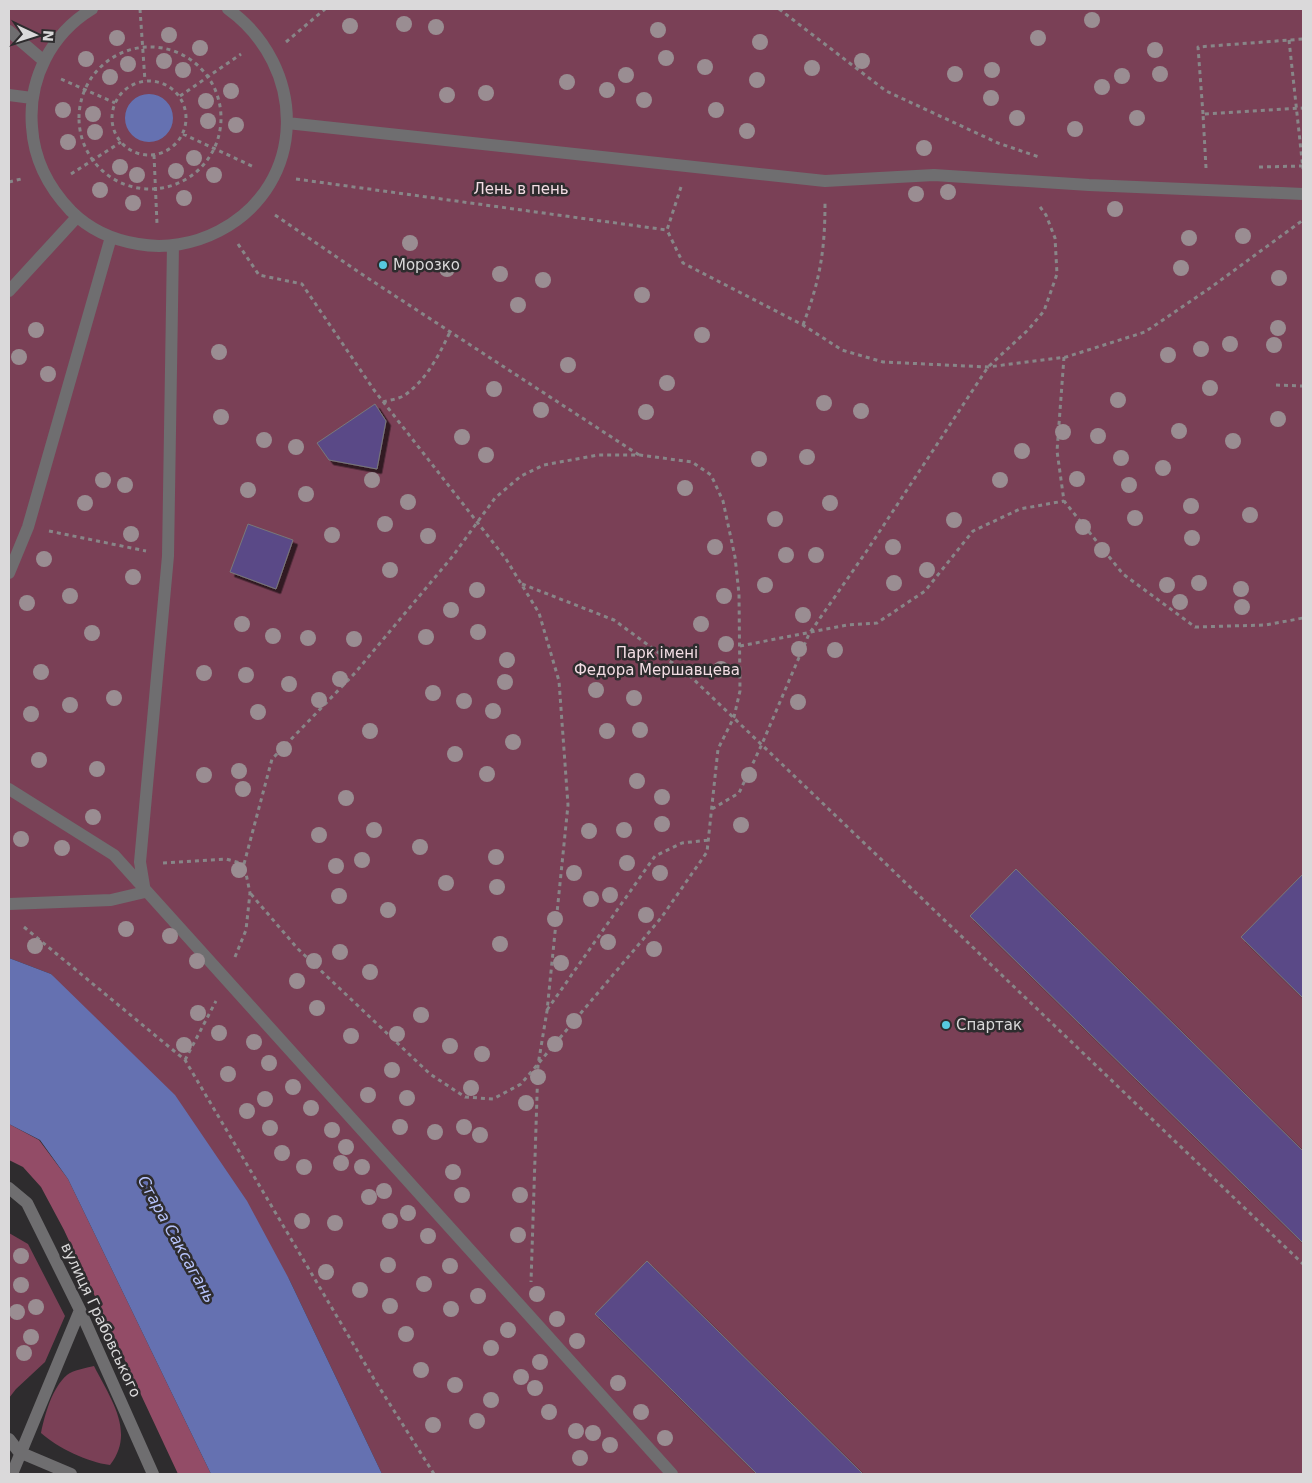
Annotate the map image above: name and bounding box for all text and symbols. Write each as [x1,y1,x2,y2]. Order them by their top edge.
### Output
north arrow [10,10,60,60]
text: N [40,30,56,42]
park label: Лень в пень [473,180,569,198]
place label: Морозко [393,256,460,274]
marker: Морозко [377,259,389,271]
park label: Парк імені Федора Мершавцева [574,644,740,679]
place label: Спартак [956,1016,1022,1034]
marker: Спартак [940,1019,952,1031]
water label: Стара Саксагань [134,1172,219,1306]
street label: вулиця Грабовського [57,1240,145,1400]

